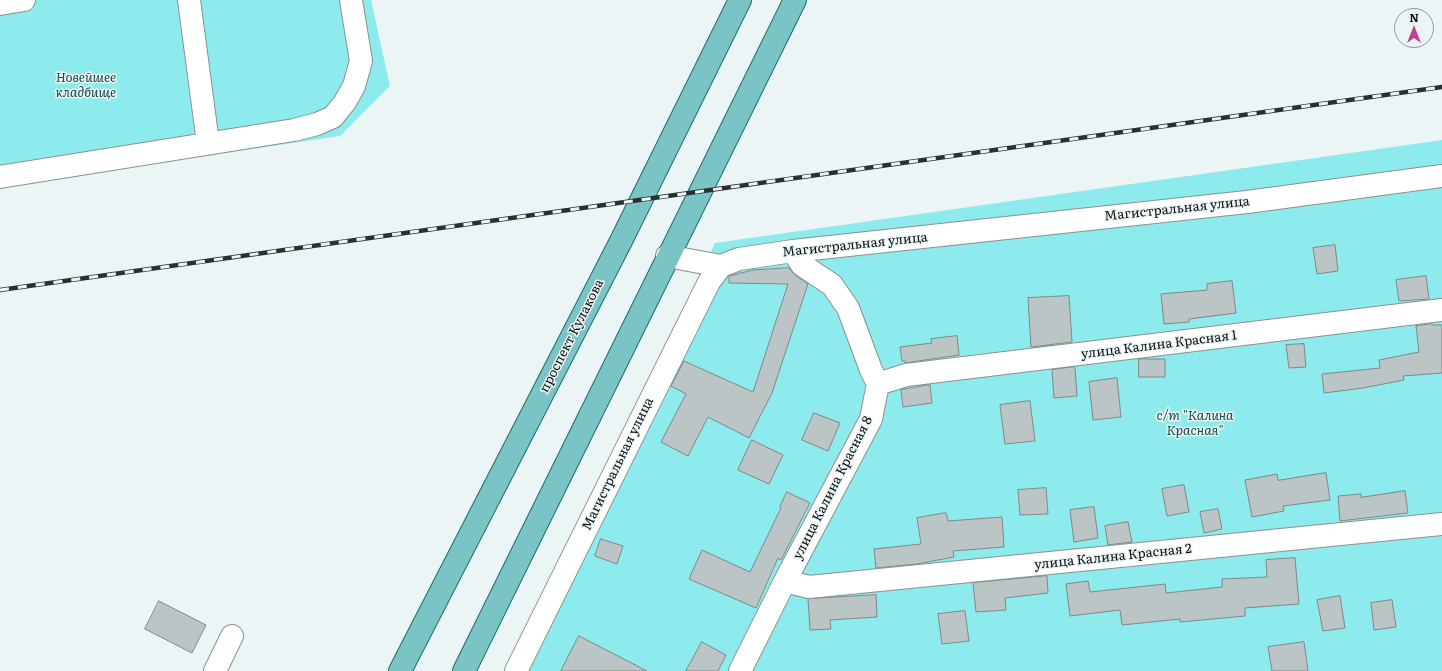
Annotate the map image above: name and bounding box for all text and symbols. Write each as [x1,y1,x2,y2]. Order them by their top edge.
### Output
north arrow [1394,8,1434,48]
text: N [1409,9,1419,25]
park label: Новейшее кладбище [56,70,116,101]
street label: Магистральная улица [1104,194,1250,224]
street label: Магистральная улица [782,230,928,260]
street label: проспект Кулакова [537,277,607,395]
street label: улица Калина Красная 1 [1080,328,1238,362]
street label: Магистральная улица [579,395,657,533]
park label: с/т "Калина Красная" [1156,408,1234,439]
street label: улица Калина Красная 8 [790,414,876,562]
street label: улица Калина Красная 2 [1034,541,1192,573]

